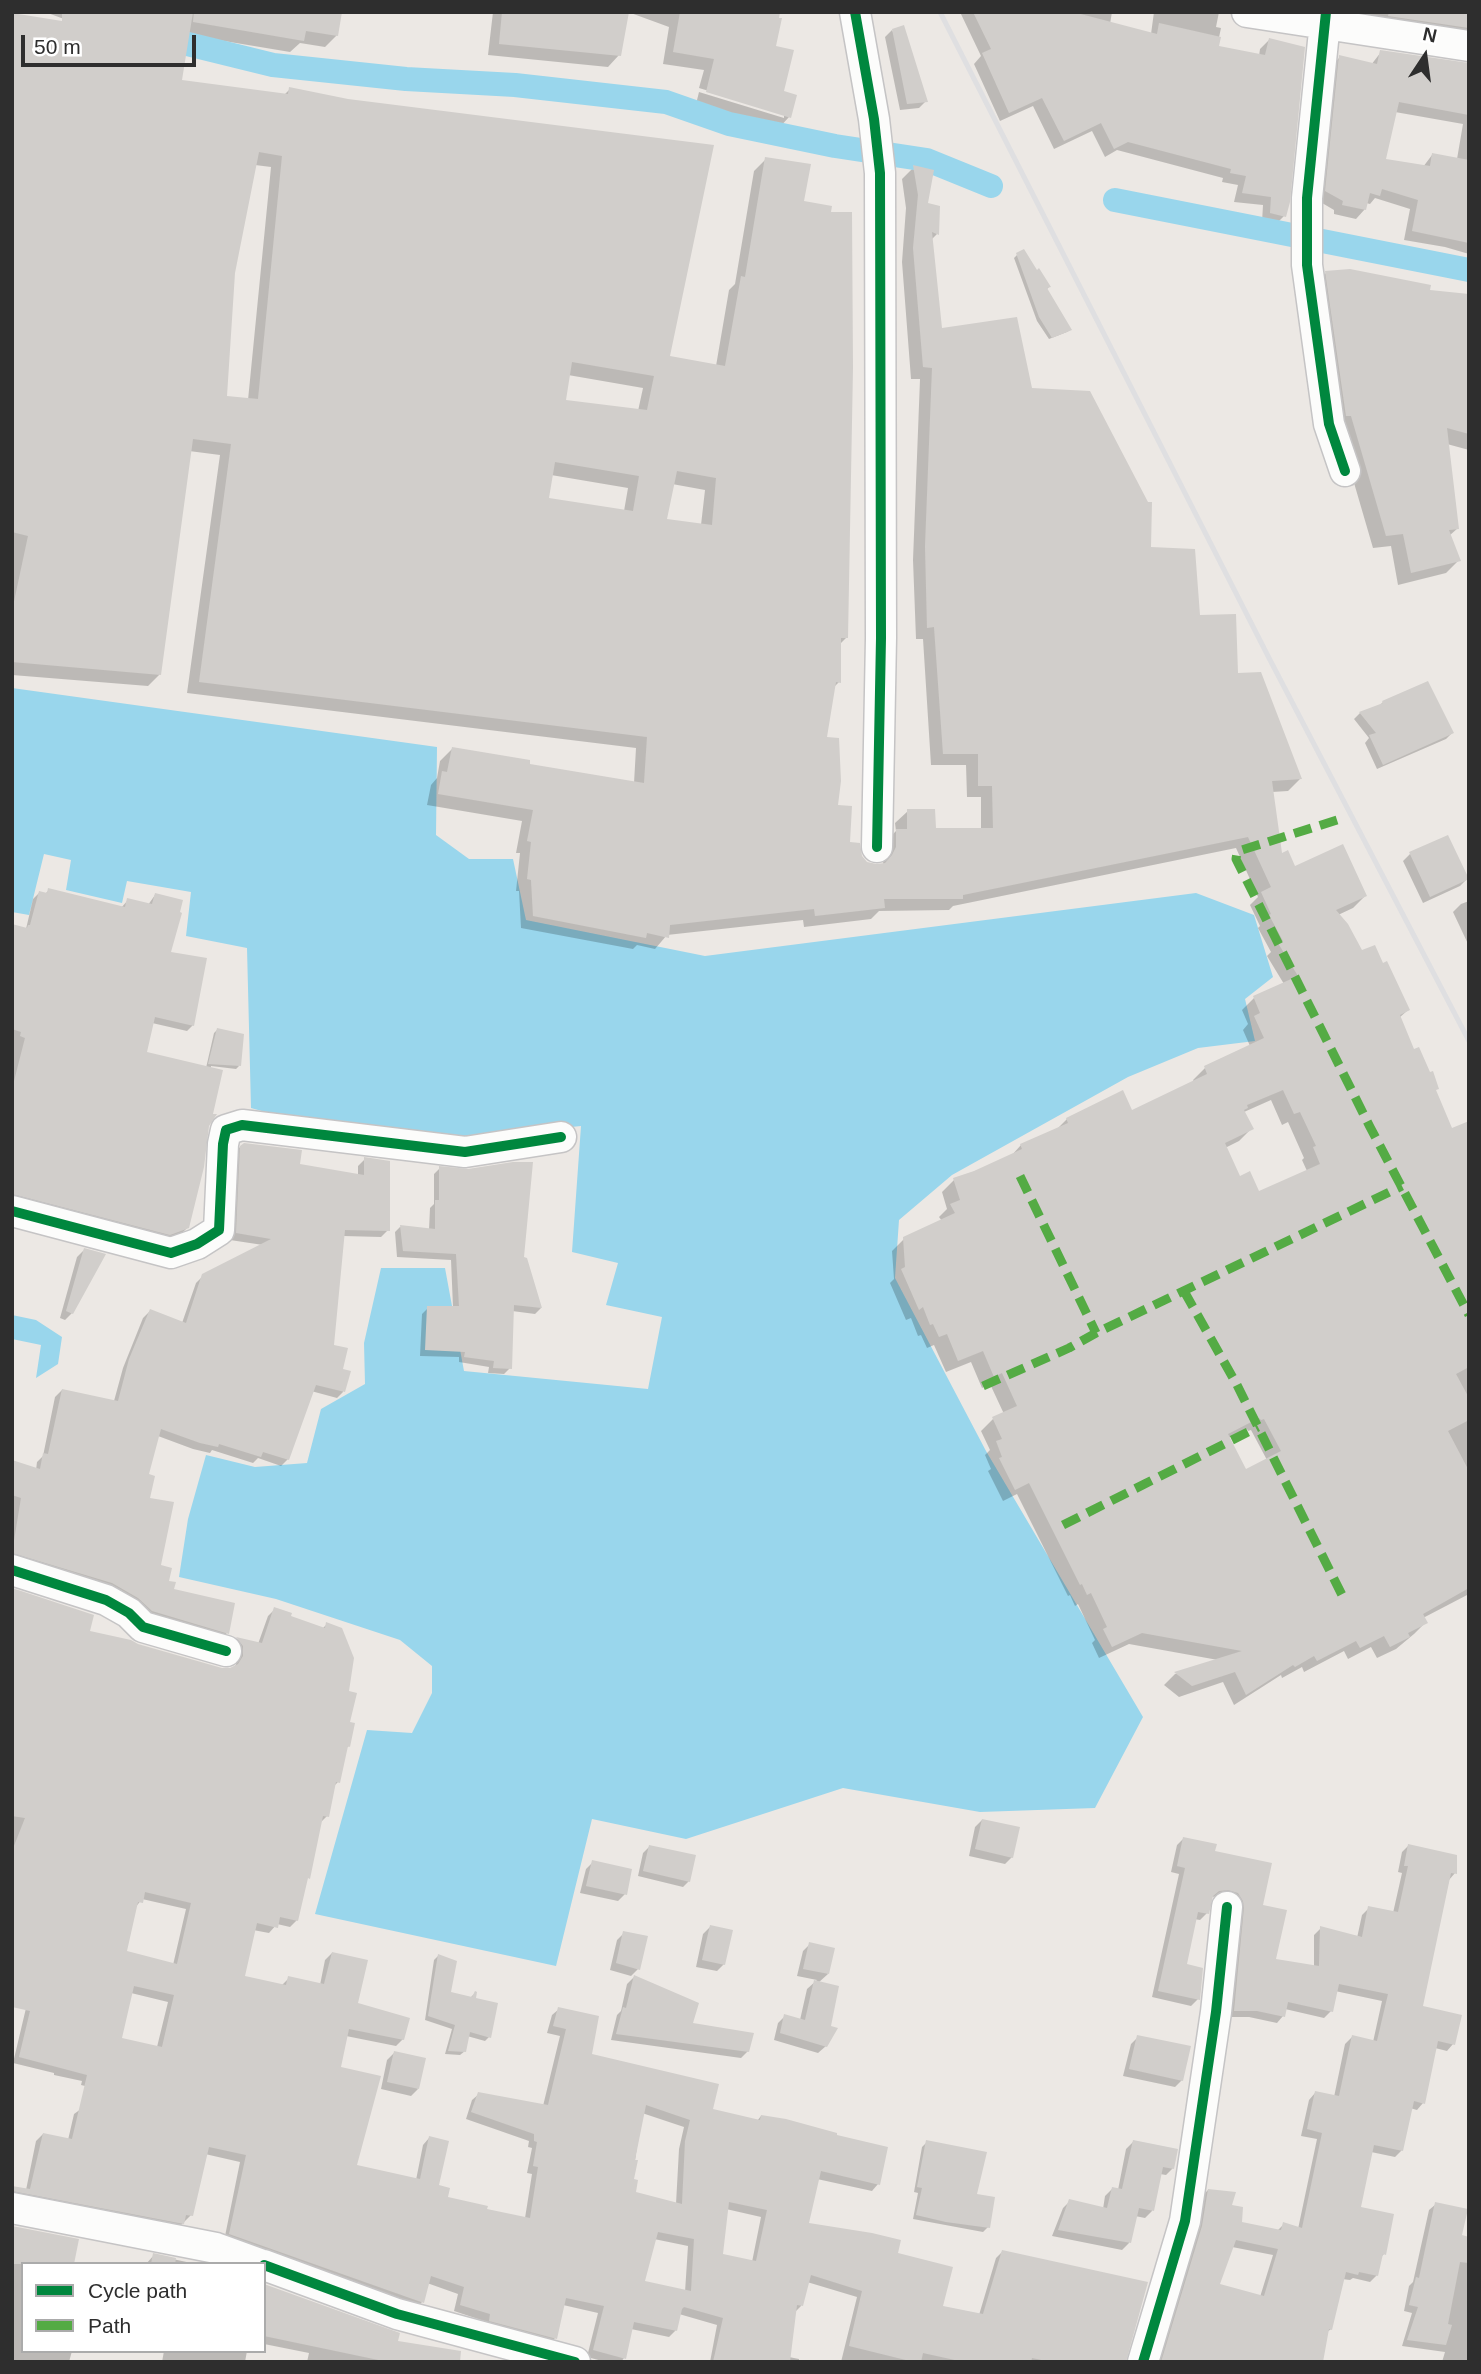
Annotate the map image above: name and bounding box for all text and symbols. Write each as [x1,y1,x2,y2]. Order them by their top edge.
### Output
scale bar [24,21,200,65]
north arrow [1390,21,1460,91]
text: N [1421,23,1439,47]
text: 50 m [34,35,81,58]
legend [21,2262,266,2353]
text: Cycle path [88,2279,187,2302]
text: Path [88,2314,131,2337]

